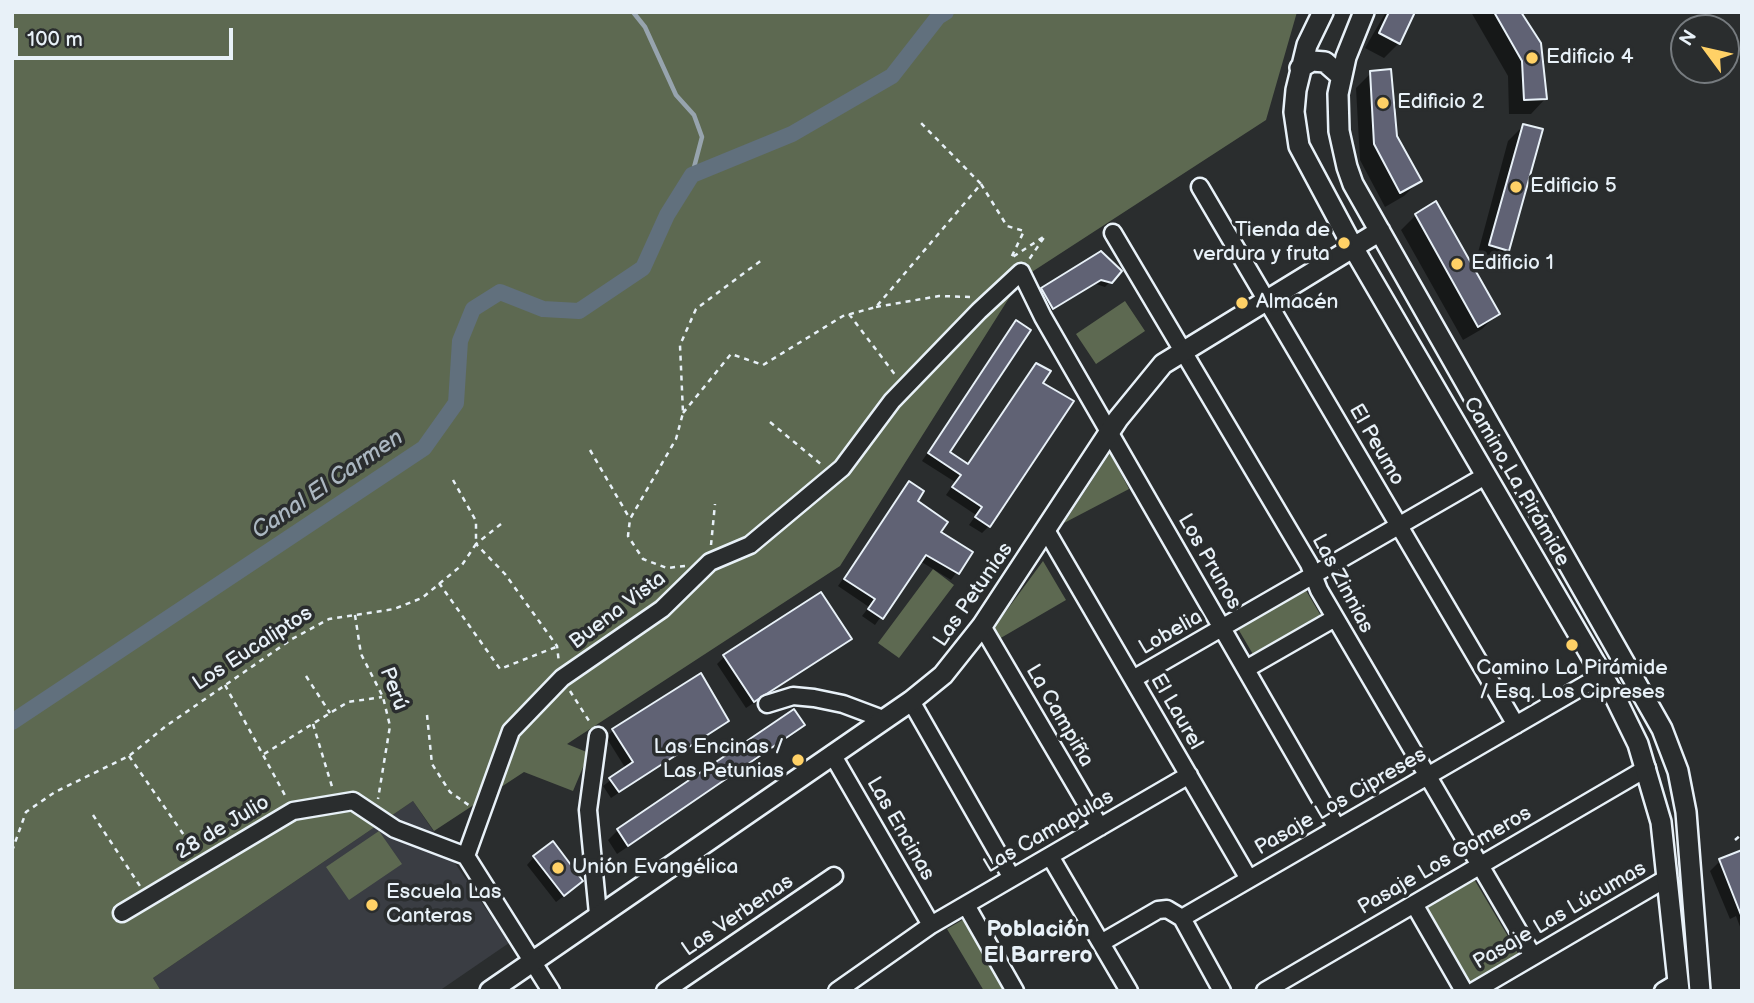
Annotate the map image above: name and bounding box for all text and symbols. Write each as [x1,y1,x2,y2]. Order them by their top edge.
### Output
scale bar [18,14,236,58]
north arrow [1670,14,1740,84]
text: N [1675,26,1702,51]
text: 100 m [27,27,83,52]
place label: Edificio 4 [1546,45,1633,71]
marker: Edificio 4 [1524,50,1540,66]
place label: Edificio 2 [1397,90,1484,116]
marker: Edificio 2 [1375,95,1391,111]
place label: Edificio 5 [1530,174,1617,200]
marker: Edificio 5 [1508,179,1524,195]
place label: Tienda de verdura y fruta [1193,218,1330,268]
marker: Tienda de verdura y fruta [1336,235,1352,251]
place label: Edificio 1 [1471,251,1554,277]
marker: Edificio 1 [1449,256,1465,272]
place label: Almacén [1256,290,1338,316]
marker: Almacén [1234,295,1250,311]
street label: Camino La Pirámide [1457,393,1575,571]
street label: El Peumo [1343,400,1409,490]
water label: Canal El Carmen [247,424,409,546]
street label: Los Prunos [1172,510,1246,614]
street label: Las Zinnias [1306,530,1378,638]
street label: Las Petunias [929,538,1019,652]
street label: Buena Vista [565,567,671,655]
street label: Los Eucaliptos [189,601,317,697]
street label: Lobelia [1135,605,1207,661]
marker: Camino La Pirámide / Esq. Los Cipreses [1564,637,1580,653]
place label: Camino La Pirámide / Esq. Los Cipreses [1476,656,1668,706]
street label: La Campiña [1020,660,1098,772]
street label: Perú [373,664,413,714]
street label: El Laurel [1144,670,1208,754]
place label: Las Encinas / Las Petunias [654,735,784,785]
street label: Pasaje Los Cipreses [1251,743,1431,861]
marker: Las Encinas / Las Petunias [790,752,806,768]
street label: Las Encinas [860,773,940,885]
street label: Las Camapulas [980,785,1118,879]
street label: 28 de Julio [172,790,274,866]
street label: Pasaje Los Gomeros [1354,801,1536,921]
place label: Unión Evangélica [572,855,738,881]
street label: Pasaje Las Lúcumas [1469,856,1651,976]
marker: Unión Evangélica [550,860,566,876]
street label: Las Verbenas [677,869,799,963]
place label: Escuela Las Canteras [386,880,501,930]
marker: Escuela Las Canteras [364,897,380,913]
district label: Población El Barrero [983,916,1093,970]

